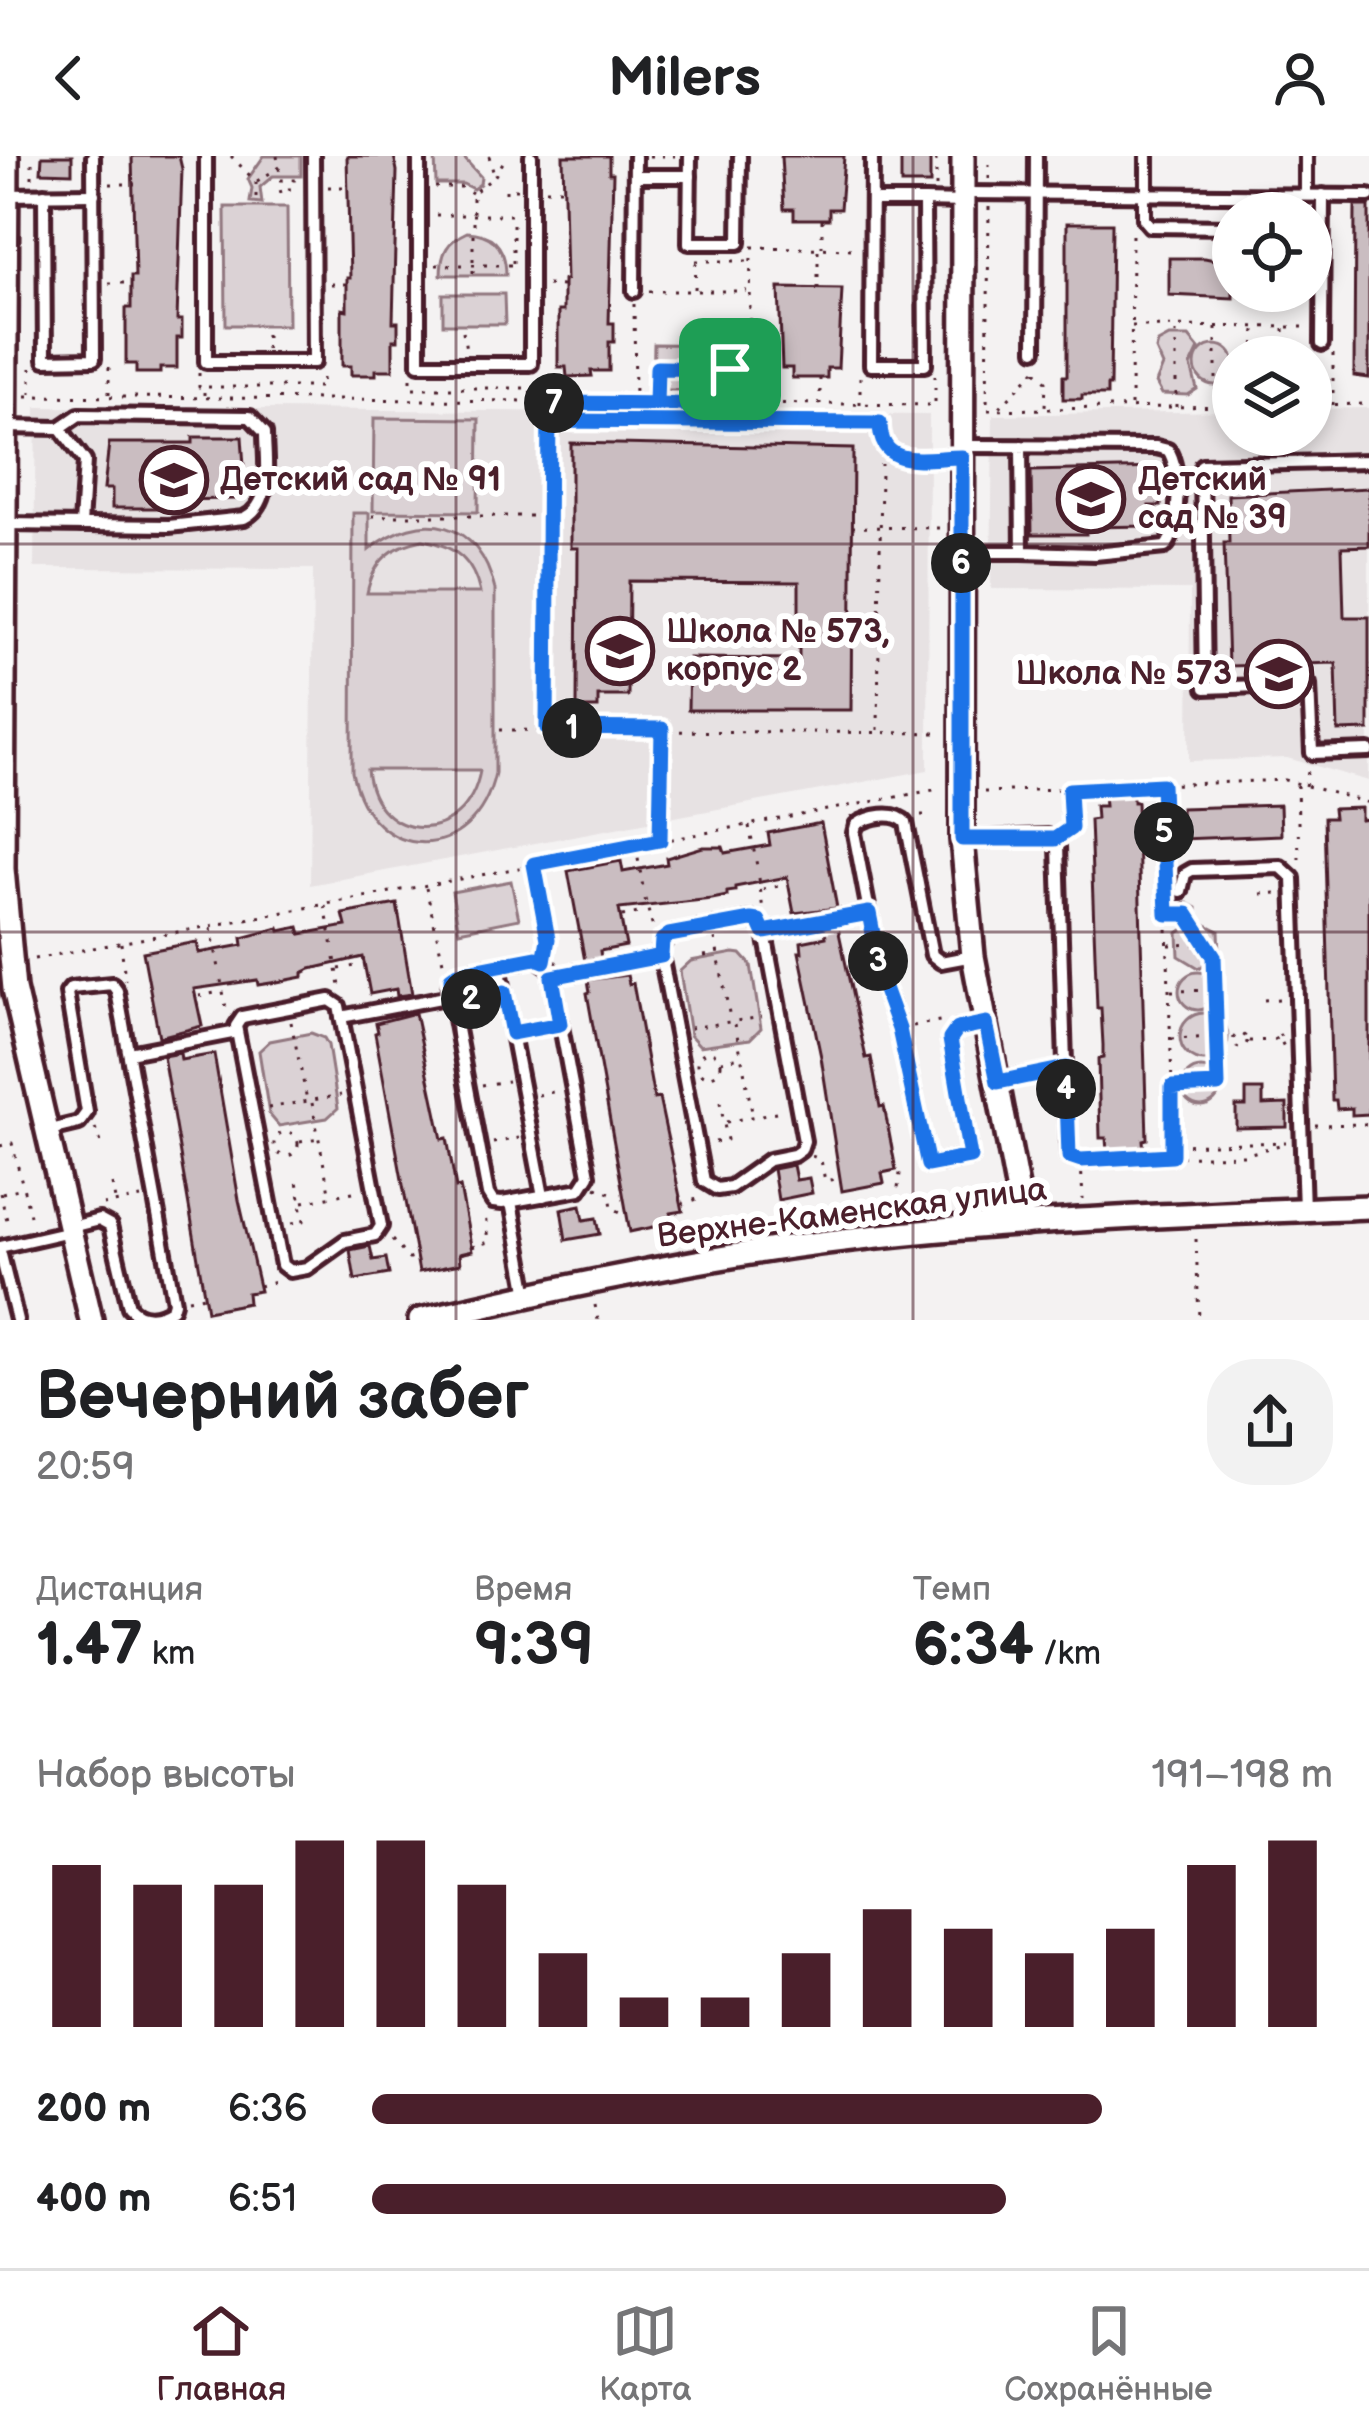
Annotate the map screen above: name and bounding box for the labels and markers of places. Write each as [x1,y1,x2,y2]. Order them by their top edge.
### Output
pin [679,318,781,420]
pin: 7 [524,373,584,433]
school or university icon: Детский сад № 91 [139,445,209,515]
place label: Детский сад № 91 [220,460,501,500]
place label: Детский сад № 39 [1138,460,1287,538]
school or university icon: Детский сад № 39 [1056,464,1126,534]
pin: 6 [931,533,991,593]
place label: Школа № 573, корпус 2 [666,612,890,690]
school or university icon: Школа № 573, корпус 2 [585,616,655,686]
school or university icon: Школа № 573 [1244,639,1314,709]
place label: Школа № 573 [1015,654,1232,694]
pin: 1 [542,698,602,758]
pin: 5 [1134,802,1194,862]
pin: 3 [848,931,908,991]
pin: 2 [441,969,501,1029]
pin: 4 [1036,1059,1096,1119]

